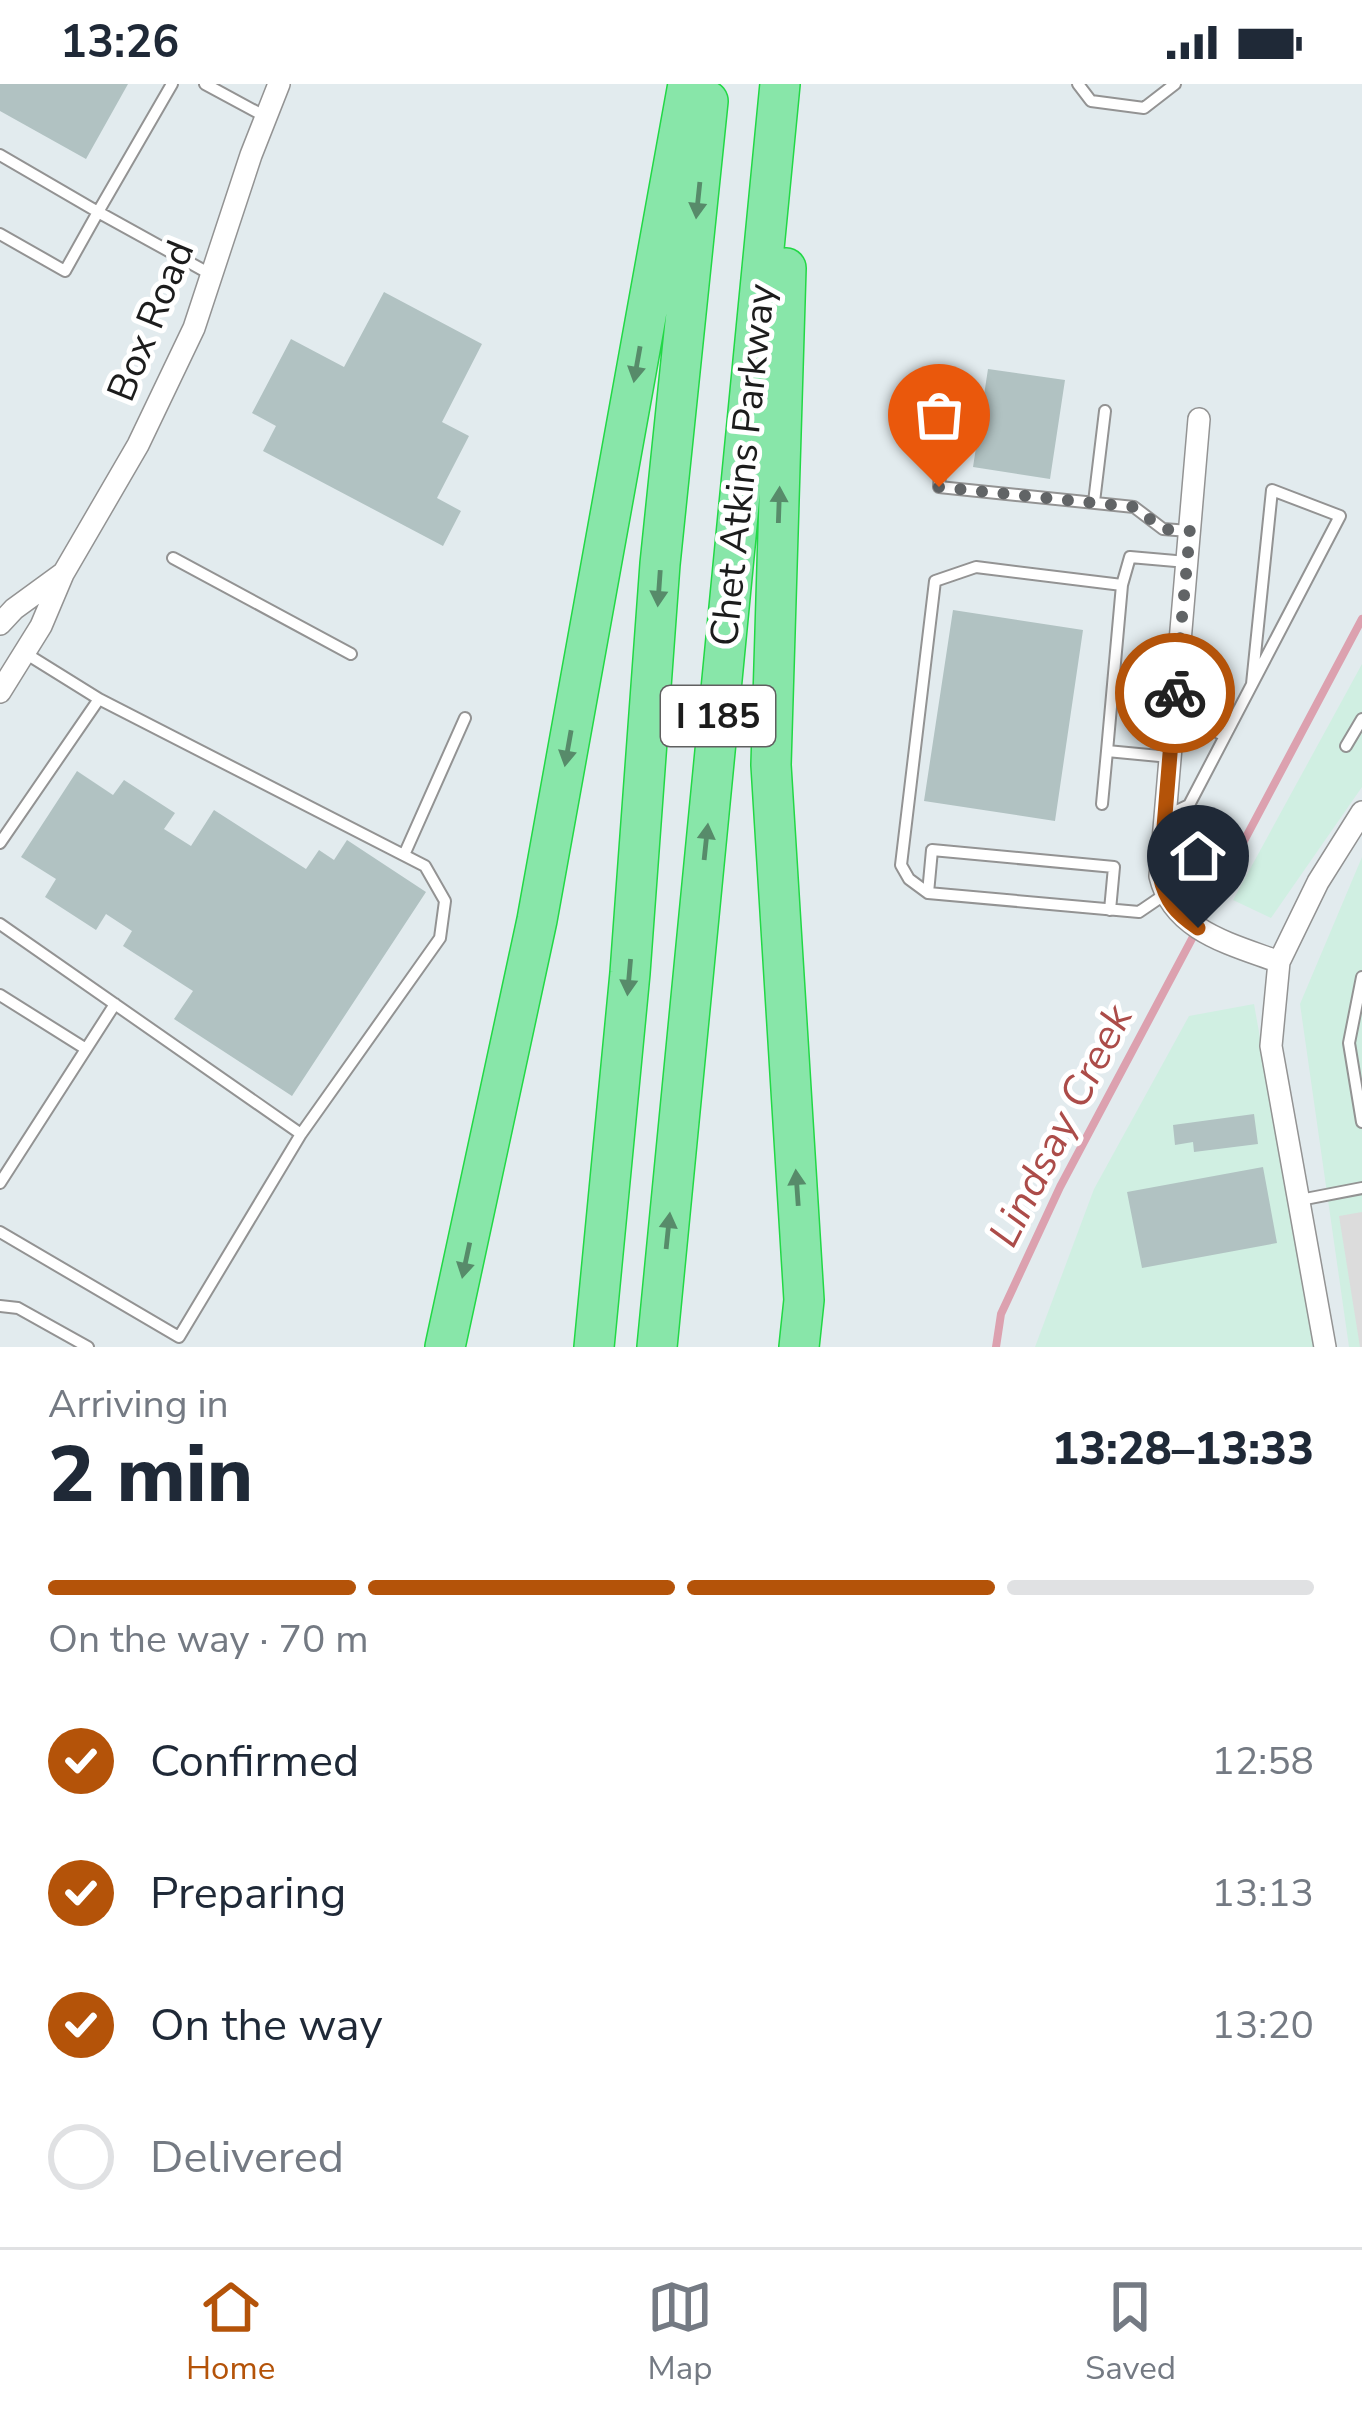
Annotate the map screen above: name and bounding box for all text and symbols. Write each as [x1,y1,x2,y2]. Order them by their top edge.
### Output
text: 13:26 [60,12,179,73]
one-way arrow [688,182,707,219]
street label: Box Road [95,233,207,409]
street label: Chet Atkins Parkway [698,281,788,649]
one-way arrow [627,346,646,384]
pin [888,364,990,487]
icon: bag [906,382,972,448]
one-way arrow [769,485,788,523]
one-way arrow [649,570,668,607]
courier [1115,633,1235,753]
icon: bike [1142,660,1208,726]
road number: I 185 [661,686,775,746]
one-way arrow [558,730,576,768]
pin [1147,805,1249,928]
one-way arrow [697,823,716,861]
icon: home [1165,823,1231,889]
one-way arrow [619,959,638,996]
water label: Lindsay Creek [976,994,1147,1257]
one-way arrow [787,1168,806,1206]
one-way arrow [659,1211,678,1249]
one-way arrow [455,1241,474,1279]
text: Arriving in [48,1378,229,1431]
text: 13:28–13:33 [1052,1419,1314,1480]
text: 2 min [48,1422,253,1529]
text: On the way · 70 m [48,1613,369,1666]
icon: check [48,1728,114,1794]
text: Confirmed [150,1731,359,1792]
text: 12:58 [1212,1735,1314,1788]
icon: check [48,1860,114,1926]
text: Preparing [150,1863,346,1924]
text: 13:13 [1212,1867,1314,1920]
icon: check [48,1992,114,2058]
text: On the way [150,1995,383,2056]
text: 13:20 [1212,1999,1314,2052]
text: Delivered [150,2127,344,2188]
tab: Home [186,2274,275,2391]
tab: Map [647,2274,713,2391]
tab: Saved [1085,2274,1176,2391]

